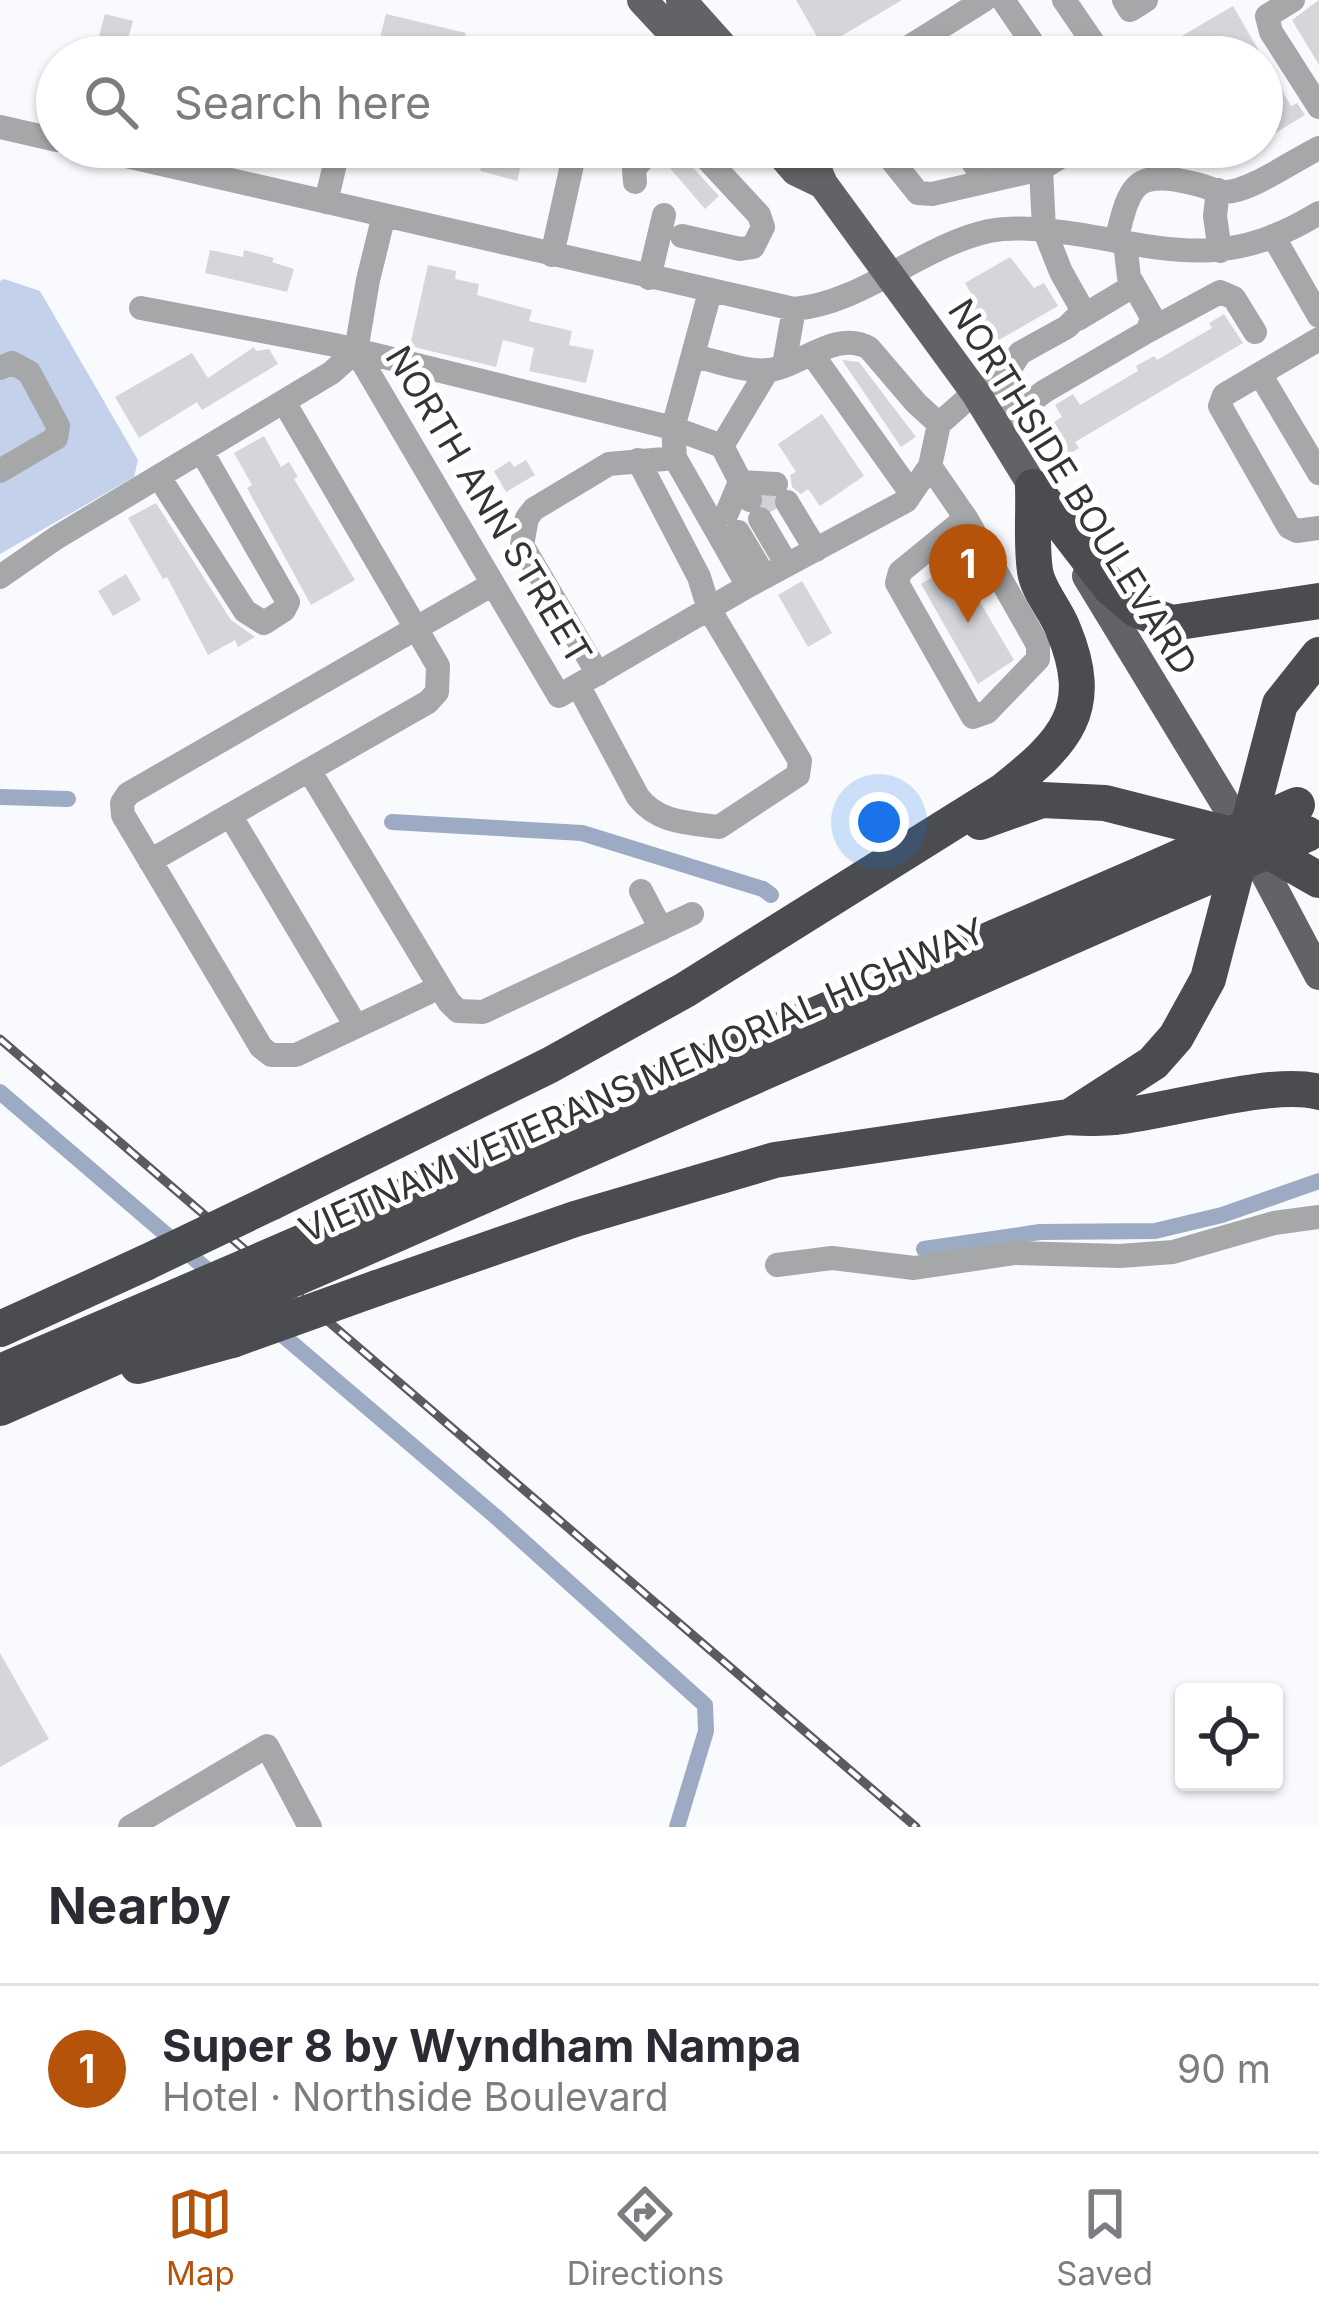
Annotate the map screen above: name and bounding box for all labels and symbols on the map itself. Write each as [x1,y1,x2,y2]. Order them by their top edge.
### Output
street label: NORTHSIDE BOULEVARD [939,291,1207,683]
street label: NORTH ANN STREET [377,338,601,672]
pin: 1 [929,524,1007,623]
your location [849,792,909,852]
street label: VIETNAM VETERANS MEMORIAL HIGHWAY [292,908,992,1252]

